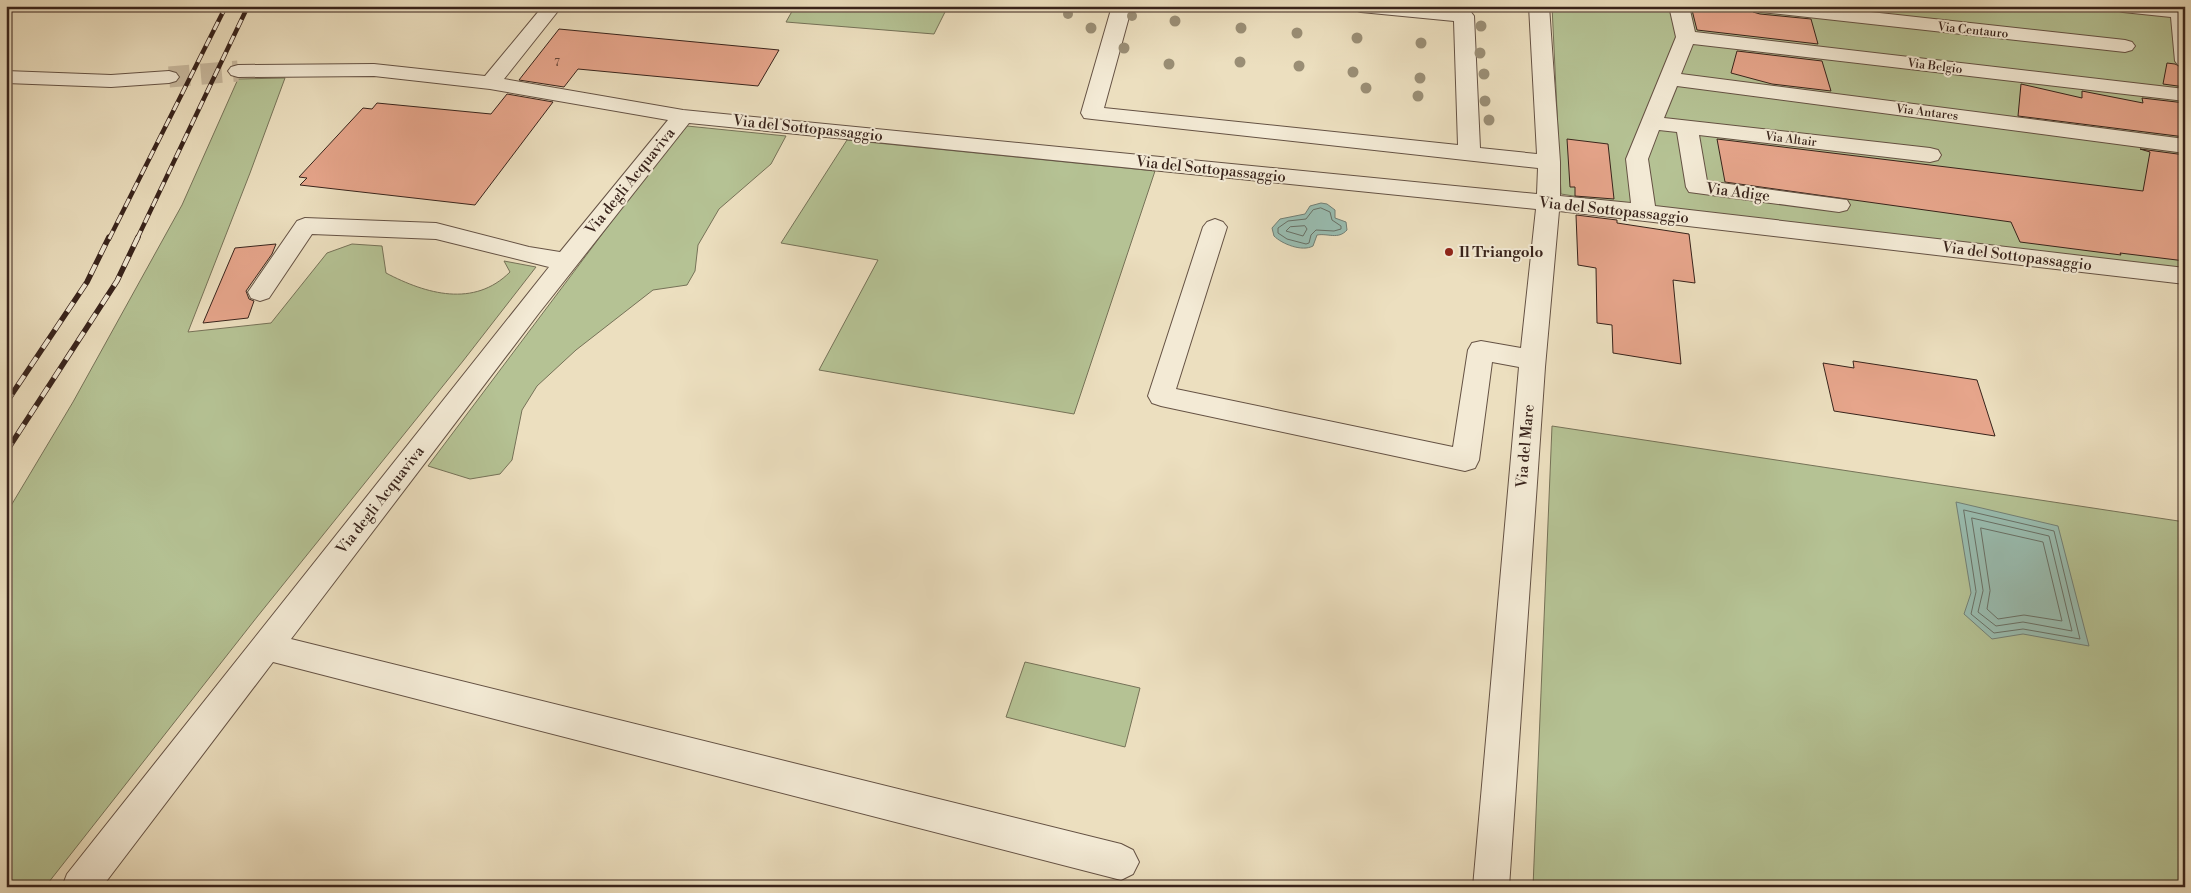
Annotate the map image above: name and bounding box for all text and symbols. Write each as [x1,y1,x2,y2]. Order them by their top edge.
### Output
street label: Via Centauro [1936,19,2009,42]
house number: 7 [554,56,560,70]
street label: Via Belgio [1906,56,1964,77]
street label: Via Antares [1894,101,1959,124]
street label: Via del Sottopassaggio [731,111,884,146]
street label: Via degli Acquaviva [581,124,680,239]
street label: Via Altair [1763,129,1818,150]
street label: Via del Sottopassaggio [1134,152,1287,187]
street label: Via Adige [1704,179,1771,206]
street label: Via del Sottopassaggio [1537,193,1690,228]
street label: Via del Sottopassaggio [1940,238,2093,275]
place label: Il Triangolo [1459,243,1543,262]
marker: Il Triangolo [1443,246,1455,258]
street label: Via del Mare [1512,403,1539,490]
street label: Via degli Acquaviva [332,442,429,559]

